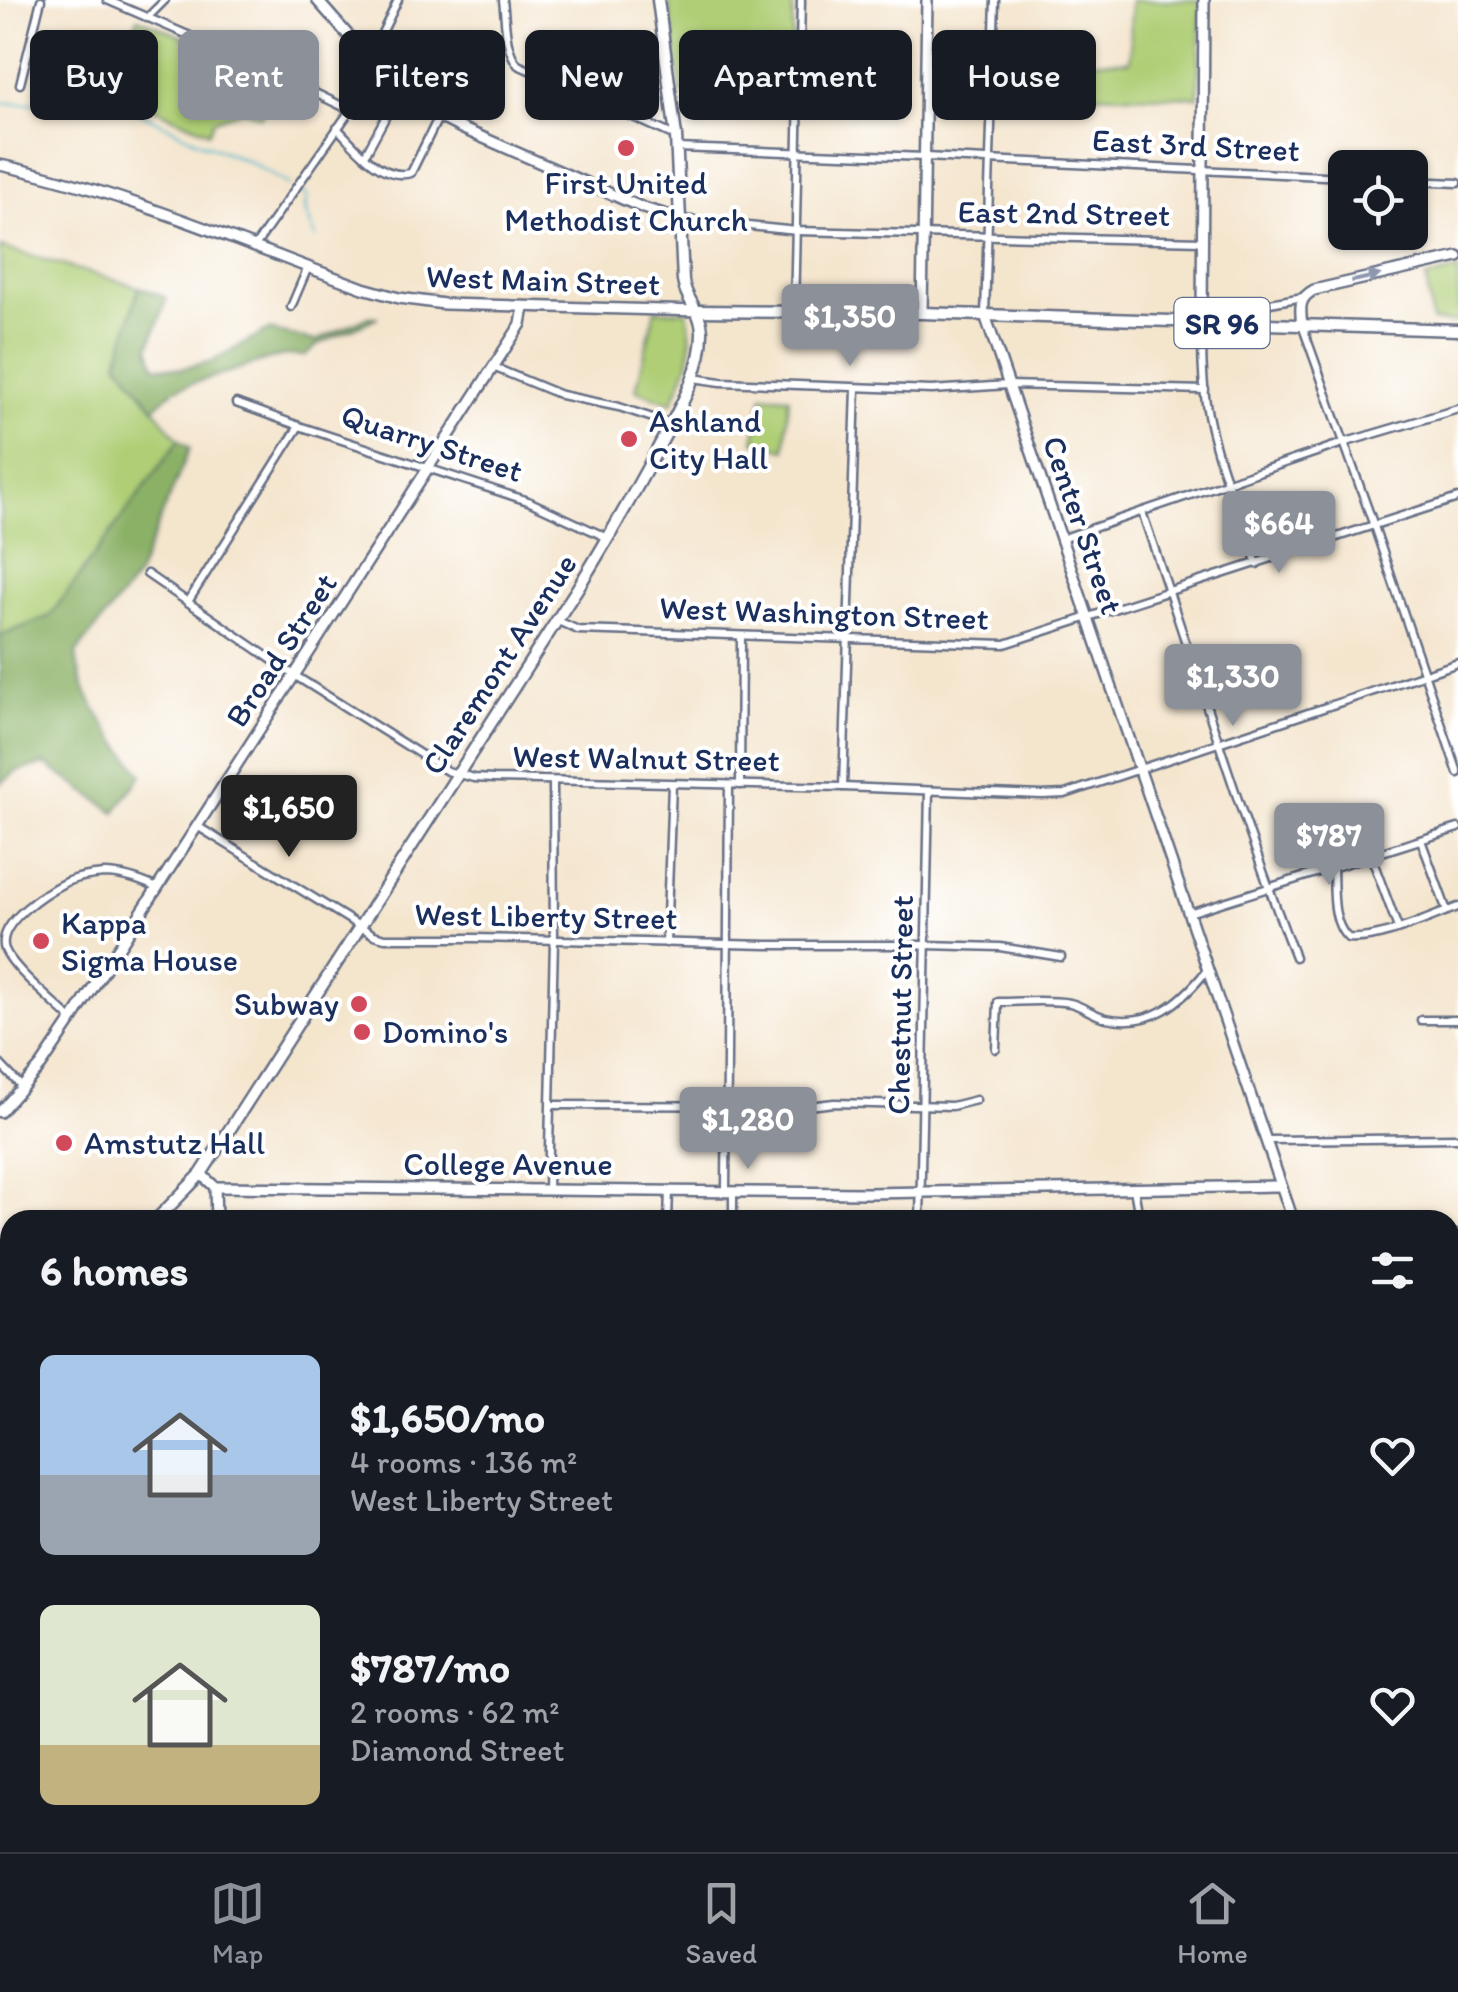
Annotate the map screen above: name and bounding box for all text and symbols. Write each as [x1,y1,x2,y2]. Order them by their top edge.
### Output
chip: Buy [30,30,158,120]
chip: Rent [178,30,319,120]
chip: Filters [339,30,505,120]
chip: New [525,30,659,120]
chip: Apartment [679,30,912,120]
chip: House [932,30,1096,120]
street label: East 3rd Street [1091,121,1301,169]
marker: First United Methodist Church [615,137,637,159]
map controls [1328,150,1428,250]
button: locate [1328,150,1428,250]
place label: First United Methodist Church [504,164,748,239]
street label: East 2nd Street [957,192,1171,234]
street label: West Main Street [425,257,661,303]
one-way arrow [1351,270,1382,285]
pin: $1,350 [769,284,931,369]
text: $1,350 [804,297,896,335]
road number: SR 96 [1174,298,1270,348]
street label: Quarry Street [337,396,527,490]
place label: Ashland City Hall [649,402,768,477]
marker: Ashland City Hall [618,428,640,450]
street label: Center Street [1035,431,1131,619]
pin: $664 [1220,491,1338,576]
text: $664 [1244,504,1314,542]
street label: Claremont Avenue [413,546,585,782]
street label: Broad Street [217,566,345,734]
street label: West Washington Street [659,588,989,638]
pin: $1,330 [1152,644,1314,729]
text: $1,330 [1186,657,1280,695]
street label: West Walnut Street [512,737,780,779]
pin: $1,650 [208,775,370,860]
text: $1,650 [243,788,335,826]
pin: $787 [1270,803,1388,888]
text: $787 [1296,816,1362,854]
street label: West Liberty Street [414,895,678,937]
street label: Chestnut Street [879,895,921,1115]
place label: Kappa Sigma House [61,904,238,979]
marker: Kappa Sigma House [30,930,52,952]
place label: Subway [234,985,339,1023]
marker: Subway [348,993,370,1015]
place label: Domino's [382,1013,508,1051]
marker: Domino's [351,1021,373,1043]
pin: $1,280 [667,1087,829,1172]
text: $1,280 [702,1100,794,1138]
place label: Amstutz Hall [84,1124,265,1162]
marker: Amstutz Hall [53,1132,75,1154]
street label: College Avenue [403,1145,613,1183]
icon: filters [1365,1243,1420,1298]
text: 6 homes [40,1245,188,1296]
text: $1,650/mo [350,1392,545,1443]
icon: home [120,1395,240,1515]
icon: heart [1365,1428,1420,1483]
text: 4 rooms · 136 m² [350,1443,577,1481]
text: West Liberty Street [350,1481,613,1519]
text: $787/mo [350,1642,510,1693]
icon: home [120,1645,240,1765]
icon: heart [1365,1678,1420,1733]
text: 2 rooms · 62 m² [350,1693,559,1731]
text: Diamond Street [350,1731,565,1769]
tab: Map [210,1876,265,1970]
tab: Saved [685,1876,757,1970]
tab: Home [1177,1876,1248,1970]

